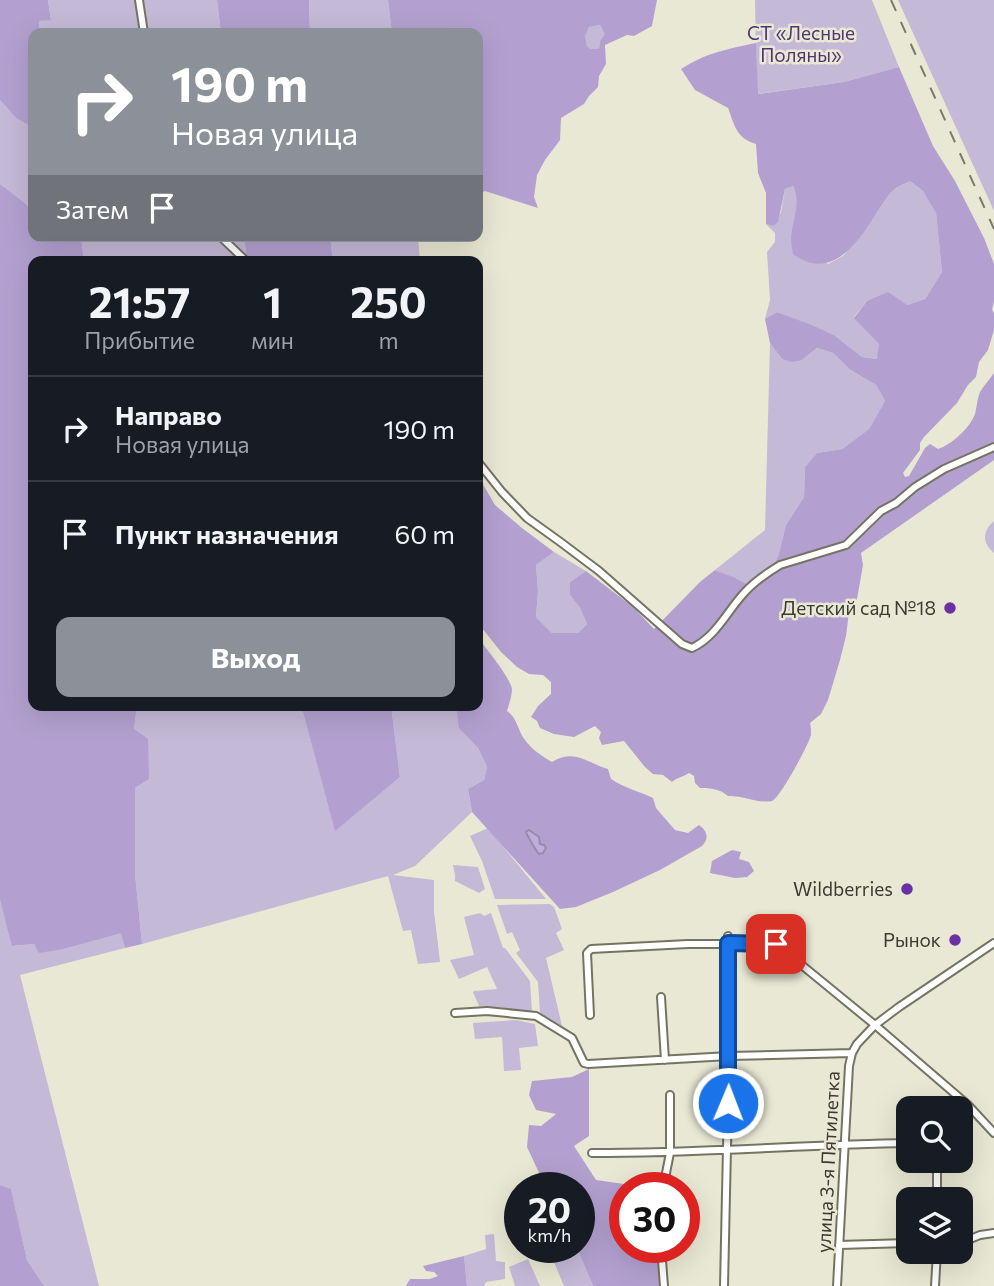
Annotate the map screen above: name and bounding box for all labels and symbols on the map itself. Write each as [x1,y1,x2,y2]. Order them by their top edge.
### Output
park label: СТ «Лесные Поляны» [747,21,855,66]
place label: Детский сад №18 [781,596,936,619]
marker: Детский сад №18 [942,600,958,616]
place label: Wildberries [793,877,893,900]
marker: Wildberries [899,881,915,897]
pin [746,914,806,974]
place label: Рынок [883,928,941,951]
marker: Рынок [947,932,963,948]
position arrow [691,1066,765,1140]
street label: улица 3-я Пятилетка [811,1070,844,1253]
speed limit sign: 30 [609,1172,700,1263]

